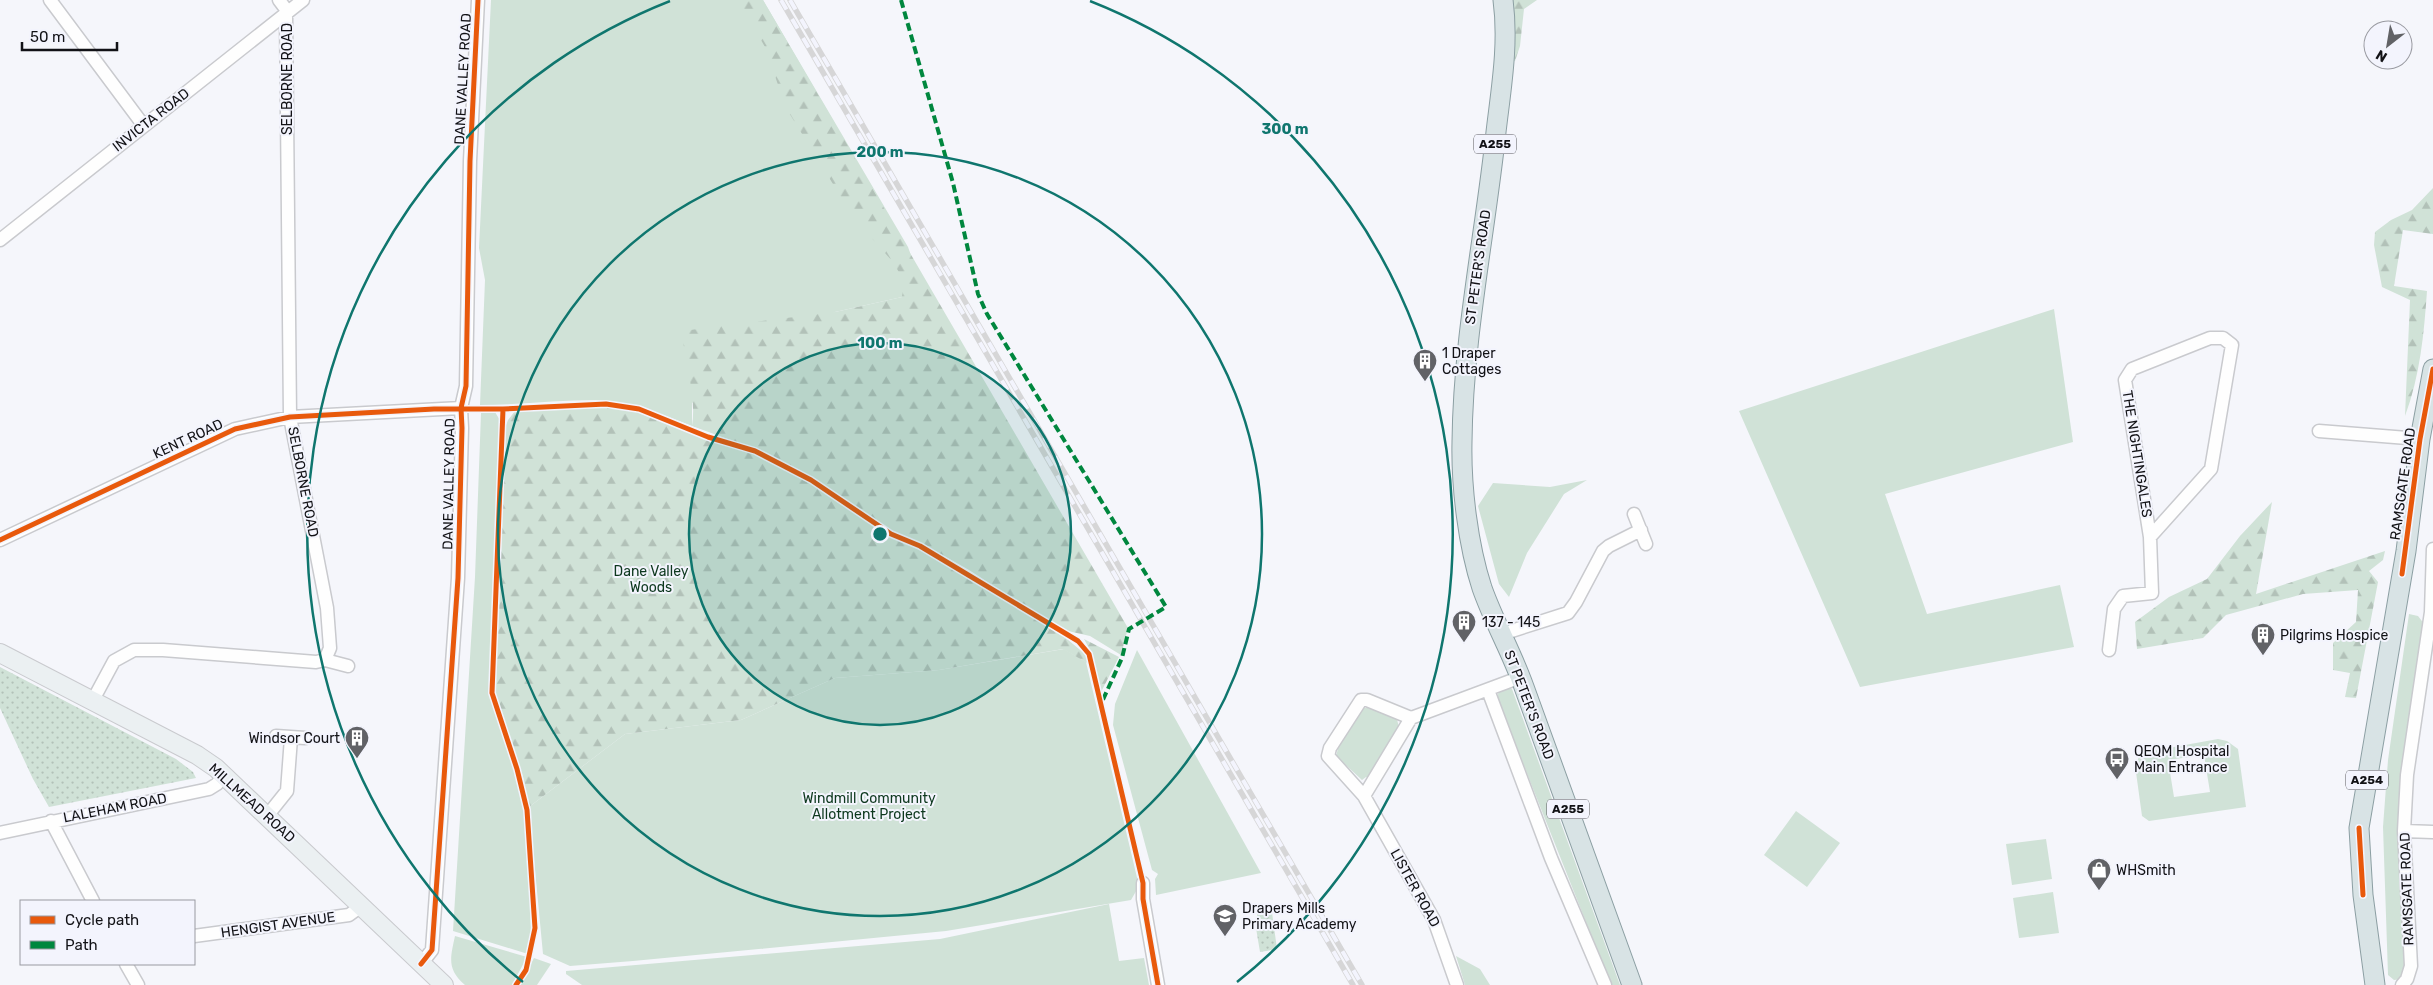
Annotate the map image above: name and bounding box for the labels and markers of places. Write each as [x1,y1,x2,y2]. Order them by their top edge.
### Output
place label: 1 Draper Cottages [1442,345,1501,378]
building icon: 1 Draper Cottages [1412,348,1438,382]
centre of rings [871,525,889,543]
building icon: 137 - 145 [1451,609,1477,643]
place label: 137 - 145 [1482,614,1540,631]
building icon: Pilgrims Hospice [2250,622,2276,656]
place label: Pilgrims Hospice [2280,627,2388,644]
building icon: Windsor Court [344,725,370,759]
place label: Windsor Court [248,730,341,747]
place label: QEQM Hospital Main Entrance [2134,743,2229,776]
bus stop icon: QEQM Hospital Main Entrance [2104,746,2130,780]
shop icon: WHSmith [2086,857,2112,891]
place label: WHSmith [2116,862,2176,879]
place label: Drapers Mills Primary Academy [1242,900,1357,933]
school or university icon: Drapers Mills Primary Academy [1212,903,1238,937]

